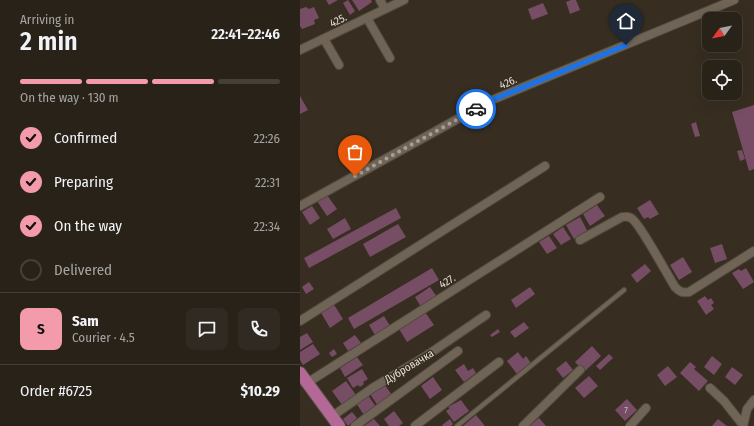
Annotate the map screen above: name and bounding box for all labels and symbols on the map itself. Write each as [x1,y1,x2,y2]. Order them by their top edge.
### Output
pin [609,4,643,45]
street label: 425. [328,11,349,30]
north arrow [702,12,742,52]
street label: 426. [497,73,519,92]
courier [456,89,496,129]
pin [338,135,372,176]
street label: 427. [437,271,458,291]
street label: Дубровачка [381,347,436,387]
house number: 7 [624,405,628,415]

